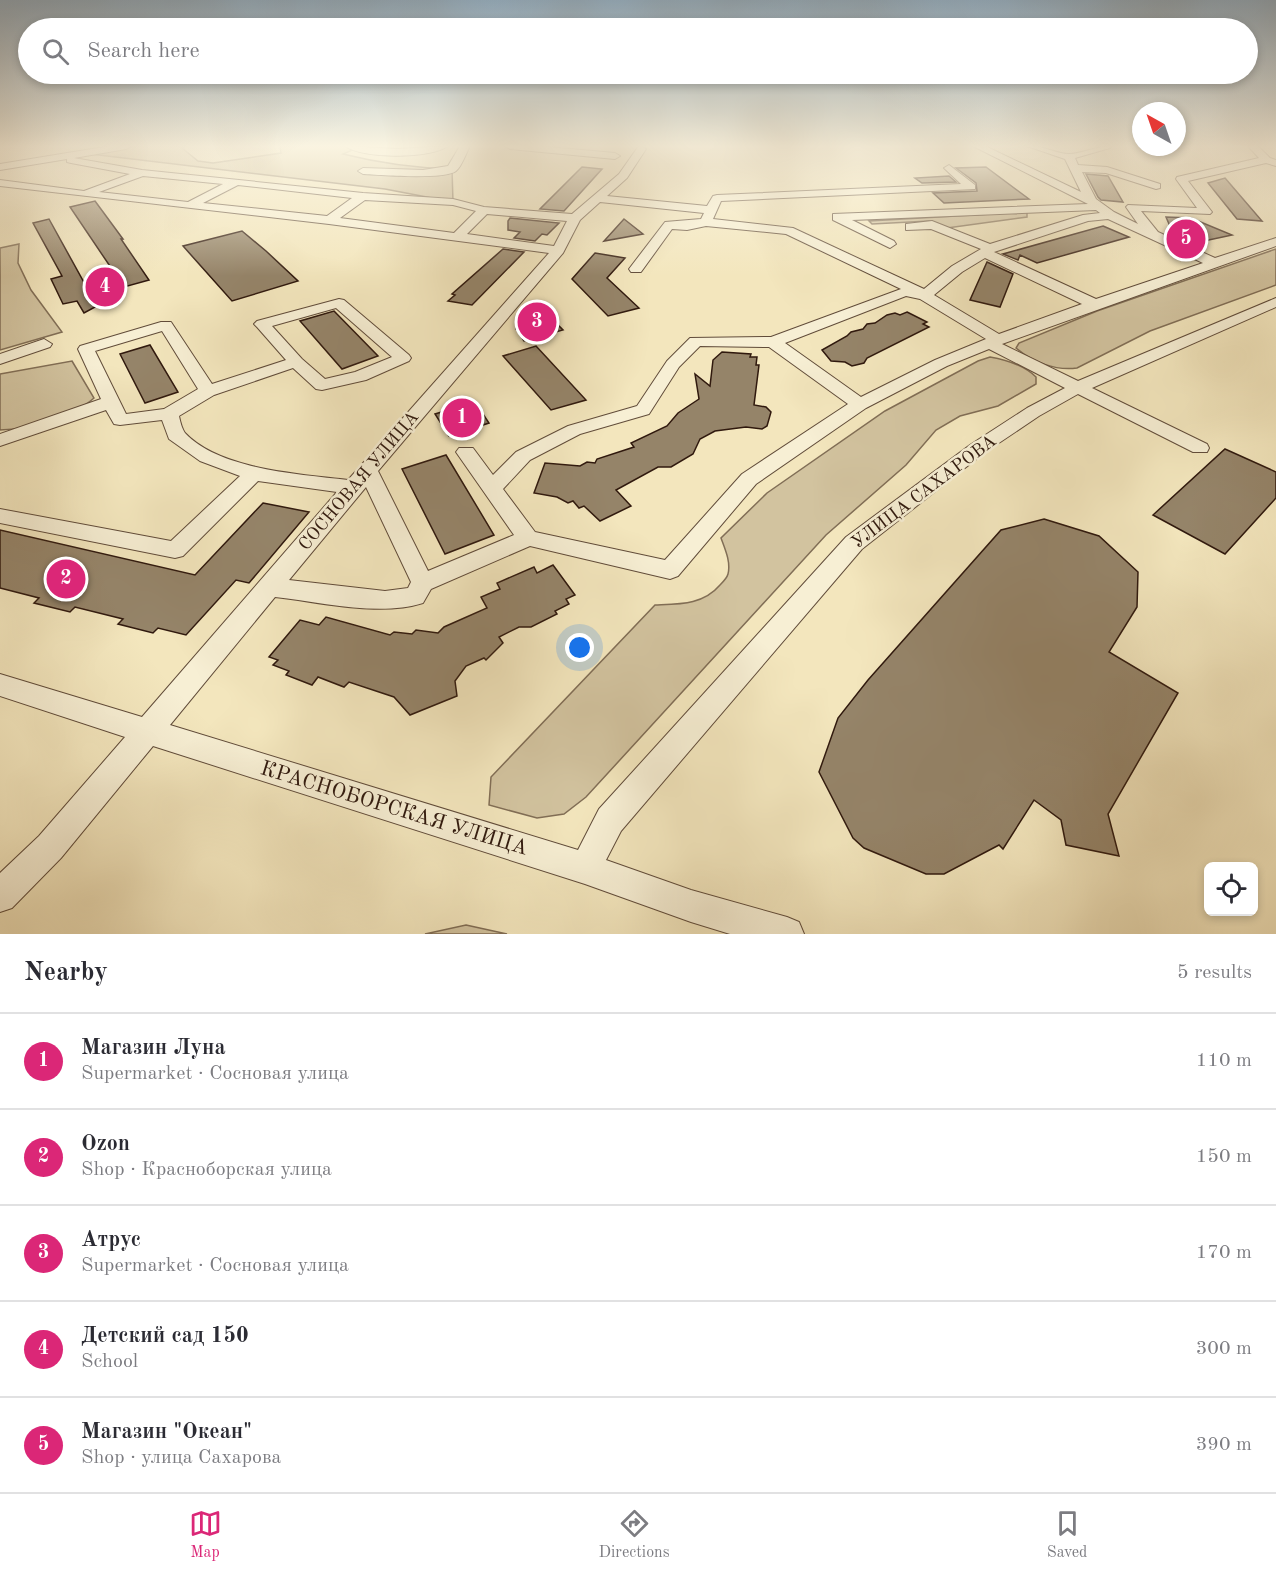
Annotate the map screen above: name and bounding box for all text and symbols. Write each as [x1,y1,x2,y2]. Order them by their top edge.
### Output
search box [18,18,1258,84]
icon: search [39,35,72,68]
text: Search here [87,40,200,62]
north arrow [1132,102,1186,156]
pin: 5 [1166,216,1206,262]
pin: 4 [86,264,124,310]
pin: 3 [518,300,556,344]
pin: 1 [442,396,482,440]
street label: СОСНОВАЯ УЛИЦА [296,408,423,554]
street label: УЛИЦА САХАРОВА [848,432,1000,552]
pin: 2 [46,556,86,602]
your location [565,633,594,662]
street label: КРАСНОБОРСКАЯ УЛИЦА [258,758,530,860]
map controls [1204,862,1258,916]
button: locate [1204,862,1258,916]
text: Nearby [24,960,108,986]
text: 5 results [1177,963,1252,983]
text: Магазин Луна [81,1037,226,1059]
text: 1 [38,1051,49,1071]
text: 110 m [1196,1051,1252,1071]
text: Supermarket · Сосновая улица [81,1064,349,1084]
text: Ozon [81,1133,130,1155]
text: 2 [38,1147,49,1167]
text: 150 m [1196,1147,1252,1167]
text: Shop · Красноборская улица [81,1160,332,1180]
text: Атрус [81,1229,141,1251]
text: 3 [38,1243,49,1263]
text: 170 m [1196,1243,1252,1263]
text: Supermarket · Сосновая улица [81,1256,349,1276]
text: Детский сад 150 [81,1325,249,1347]
text: 4 [38,1339,49,1359]
text: 300 m [1196,1339,1252,1359]
text: School [81,1352,138,1372]
text: Магазин "Океан" [81,1421,252,1443]
text: 5 [38,1435,49,1455]
text: 390 m [1196,1435,1252,1455]
text: Shop · улица Сахарова [81,1448,281,1468]
tab: Map [189,1507,222,1563]
tab: Directions [599,1507,670,1563]
tab: Saved [1047,1507,1087,1563]

